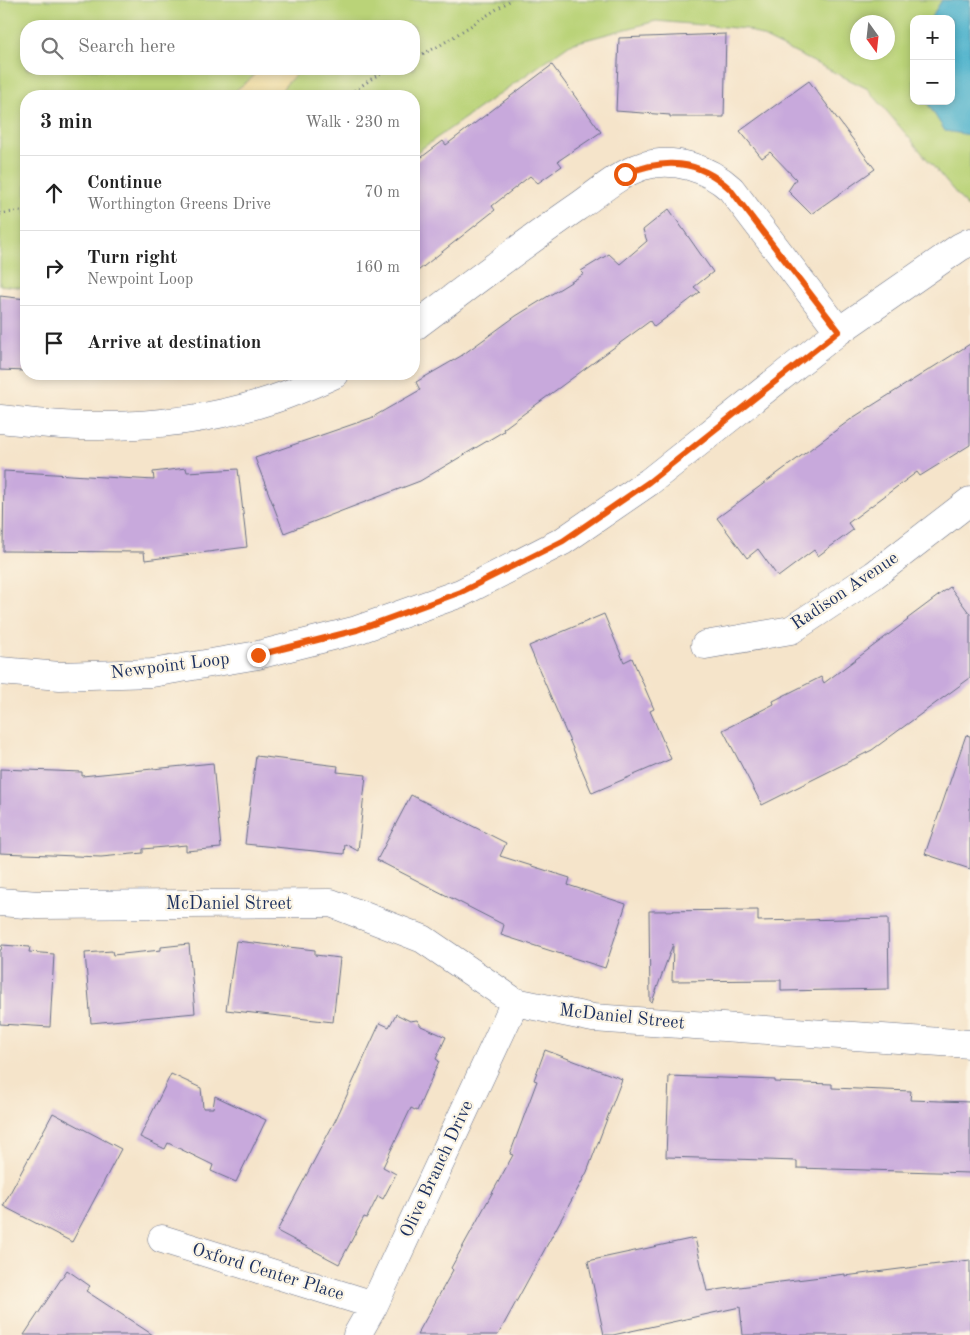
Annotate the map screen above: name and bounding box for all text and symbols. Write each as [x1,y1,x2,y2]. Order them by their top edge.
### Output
north arrow [850,15,895,60]
map controls [910,15,955,105]
button: + [910,15,955,60]
search box [20,20,420,75]
icon: search [38,34,66,62]
text: Search here [78,38,175,57]
button: − [910,60,955,105]
text: 3 min [40,112,93,133]
text: Walk · 230 m [305,115,400,131]
route start [614,163,637,186]
text: Continue [87,174,162,193]
icon: ahead [40,179,68,207]
text: 70 m [364,185,400,201]
text: Worthington Greens Drive [87,197,271,213]
text: Turn right [87,249,177,268]
icon: right [40,254,68,282]
text: 160 m [355,260,400,276]
text: Newpoint Loop [87,272,193,288]
icon: arrive [40,329,68,357]
text: Arrive at destination [87,334,261,353]
street label: Radison Avenue [788,549,902,633]
route end [247,644,270,667]
street label: Newpoint Loop [110,650,230,682]
street label: McDaniel Street [166,895,292,913]
street label: McDaniel Street [558,1001,686,1033]
street label: Olive Branch Drive [397,1098,477,1240]
street label: Oxford Center Place [190,1240,346,1304]

